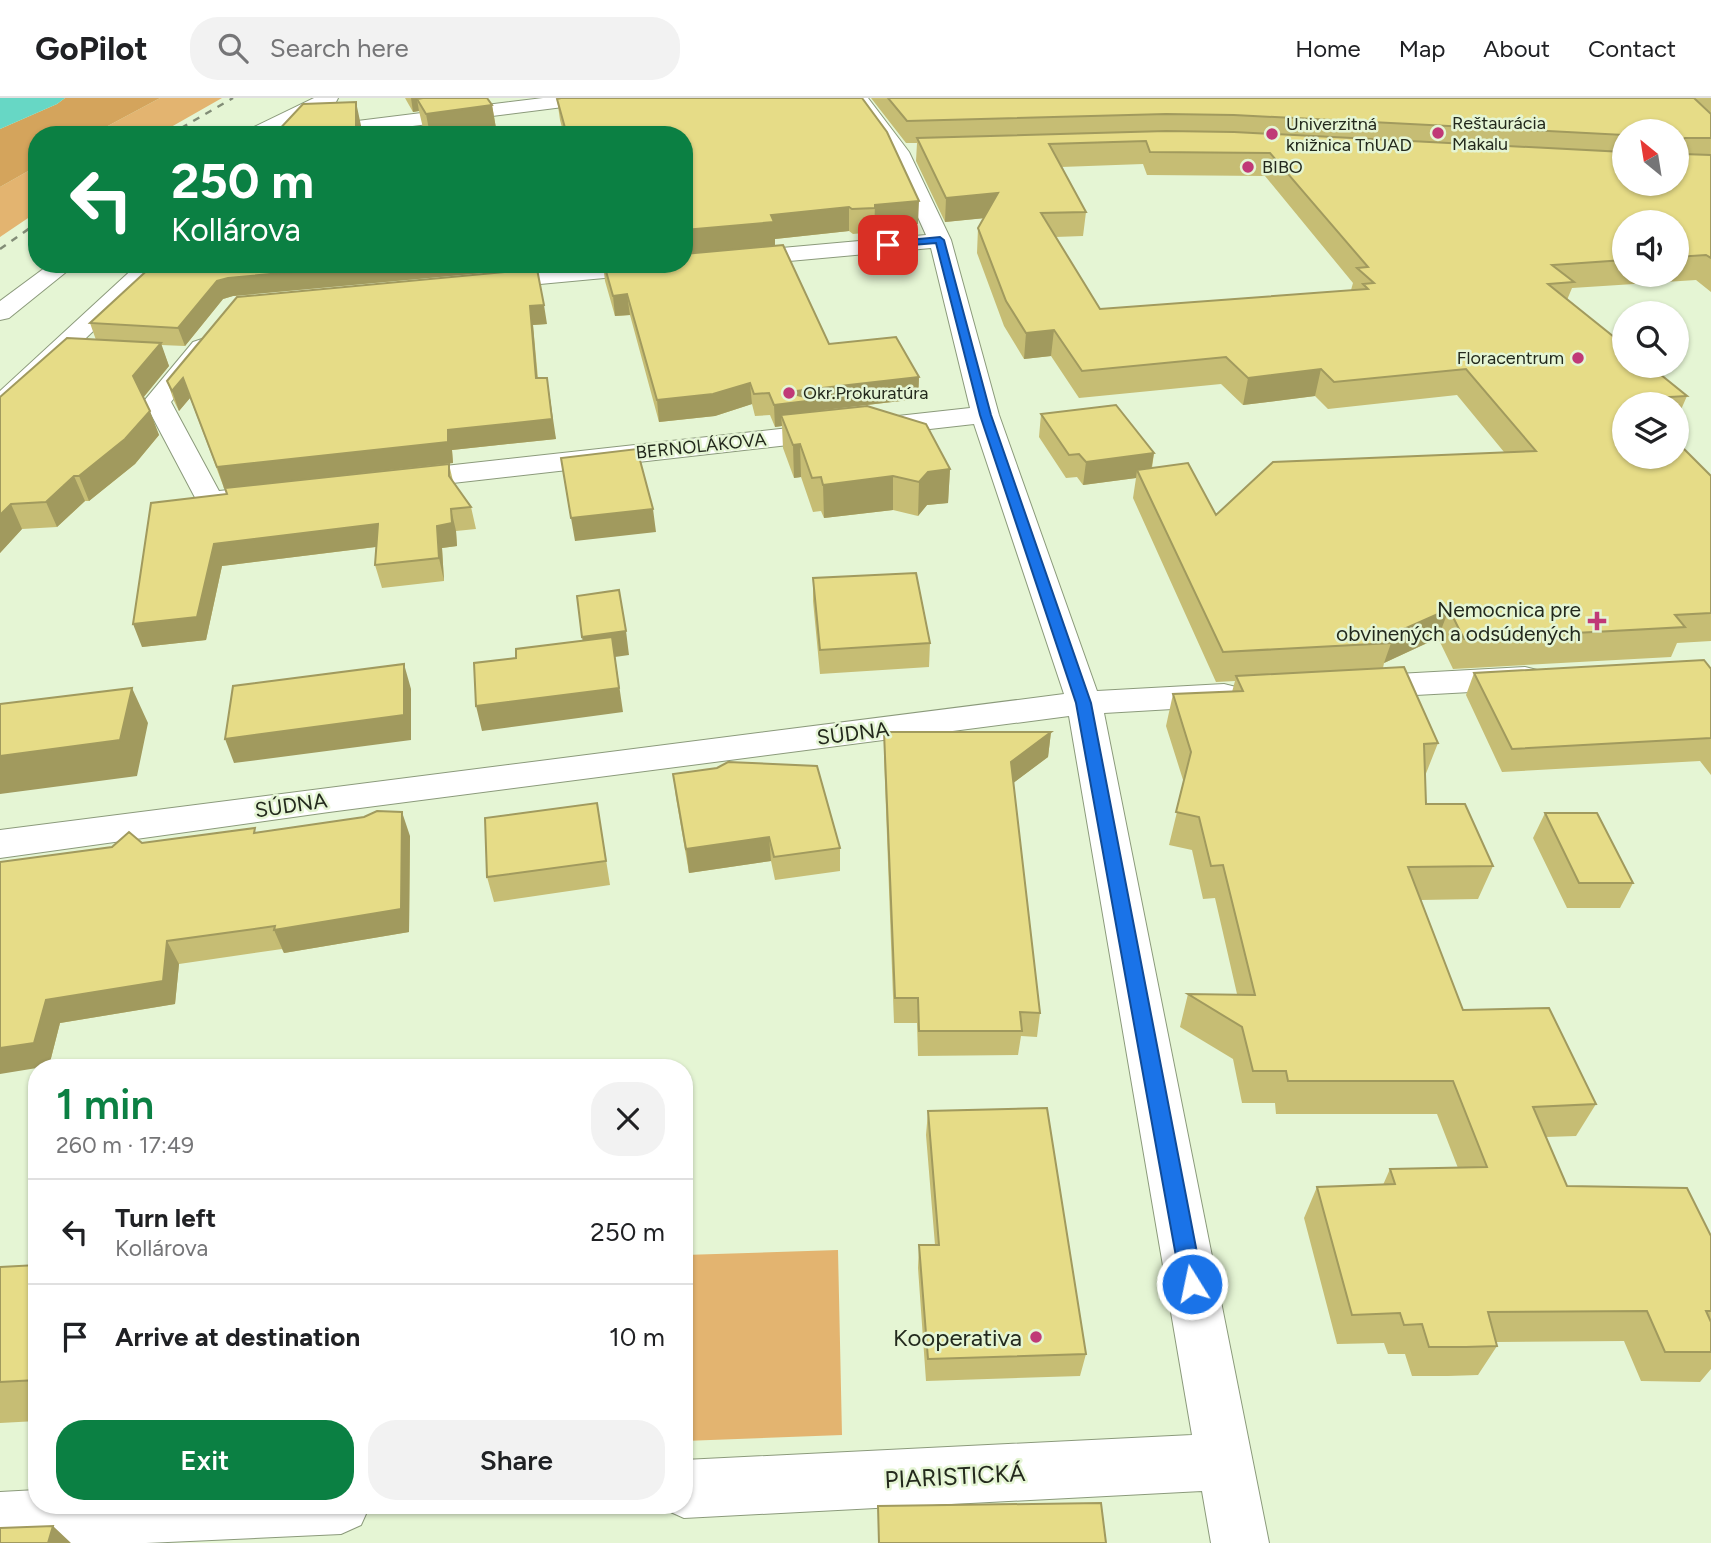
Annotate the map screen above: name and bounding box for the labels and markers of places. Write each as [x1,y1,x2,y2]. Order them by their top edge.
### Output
place label: Reštaurácia Makalu [1452,112,1546,155]
place label: Univerzitná knižnica TnUAD [1286,113,1412,156]
marker: Reštaurácia Makalu [1430,125,1446,141]
marker: Univerzitná knižnica TnUAD [1264,126,1280,142]
place label: BIBO [1262,156,1303,178]
marker: BIBO [1240,159,1256,175]
pin [858,215,918,275]
place label: Floracentrum [1457,347,1564,369]
marker: Floracentrum [1570,350,1586,366]
place label: Okr.Prokuratúra [803,382,929,404]
marker: Okr.Prokuratúra [781,385,797,401]
place label: Nemocnica pre obvinených a odsúdených [1336,597,1581,646]
marker: Nemocnica pre obvinených a odsúdených [1587,611,1607,631]
place label: Kooperativa [893,1323,1022,1352]
marker: Kooperativa [1028,1329,1044,1345]

